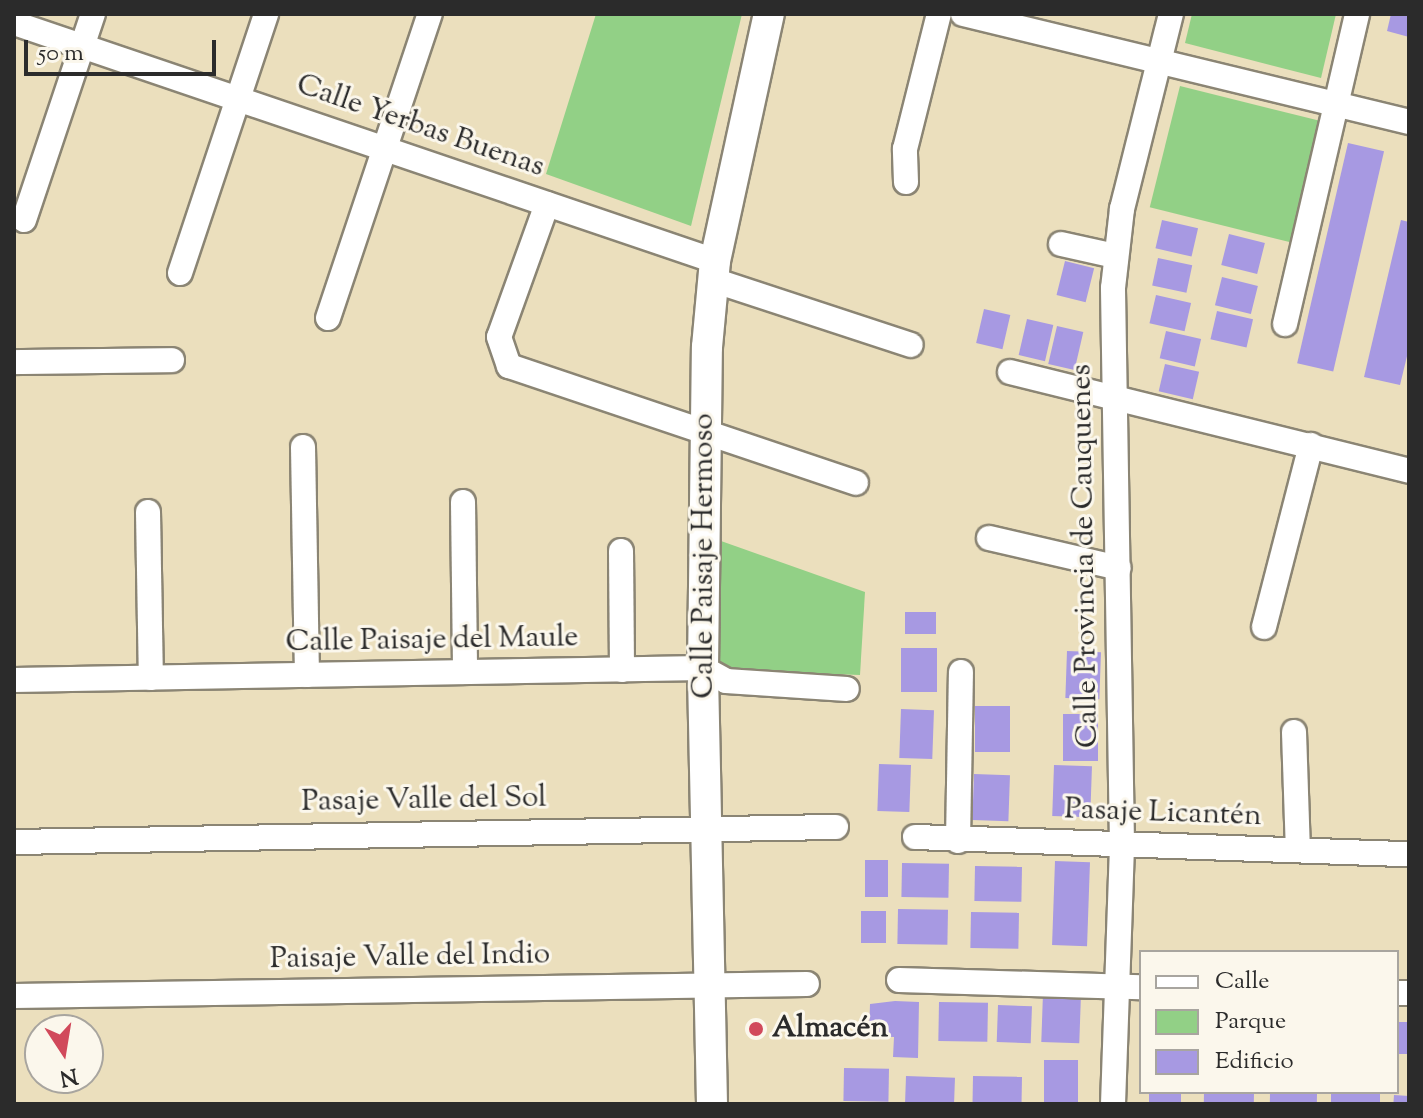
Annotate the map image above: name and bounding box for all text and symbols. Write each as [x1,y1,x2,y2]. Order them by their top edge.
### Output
scale bar [28,24,220,74]
text: 50 m [38,37,84,71]
street label: Calle Yerbas Buenas [291,68,549,186]
street label: Calle Provincia de Cauquenes [1065,364,1107,748]
street label: Calle Paisaje Hermoso [687,413,723,699]
street label: Calle Paisaje del Maule [285,620,579,662]
street label: Pasaje Valle del Sol [301,781,547,821]
street label: Pasaje Licantén [1064,793,1262,835]
street label: Paisaje Valle del Indio [270,938,550,978]
legend [1139,950,1399,1094]
text: Calle [1215,965,1269,999]
text: Parque [1215,1005,1286,1039]
place label: Almacén [772,1011,888,1047]
north arrow [24,1014,104,1094]
marker: Almacén [747,1020,765,1038]
text: Edificio [1215,1045,1294,1079]
text: N [57,1058,80,1093]

